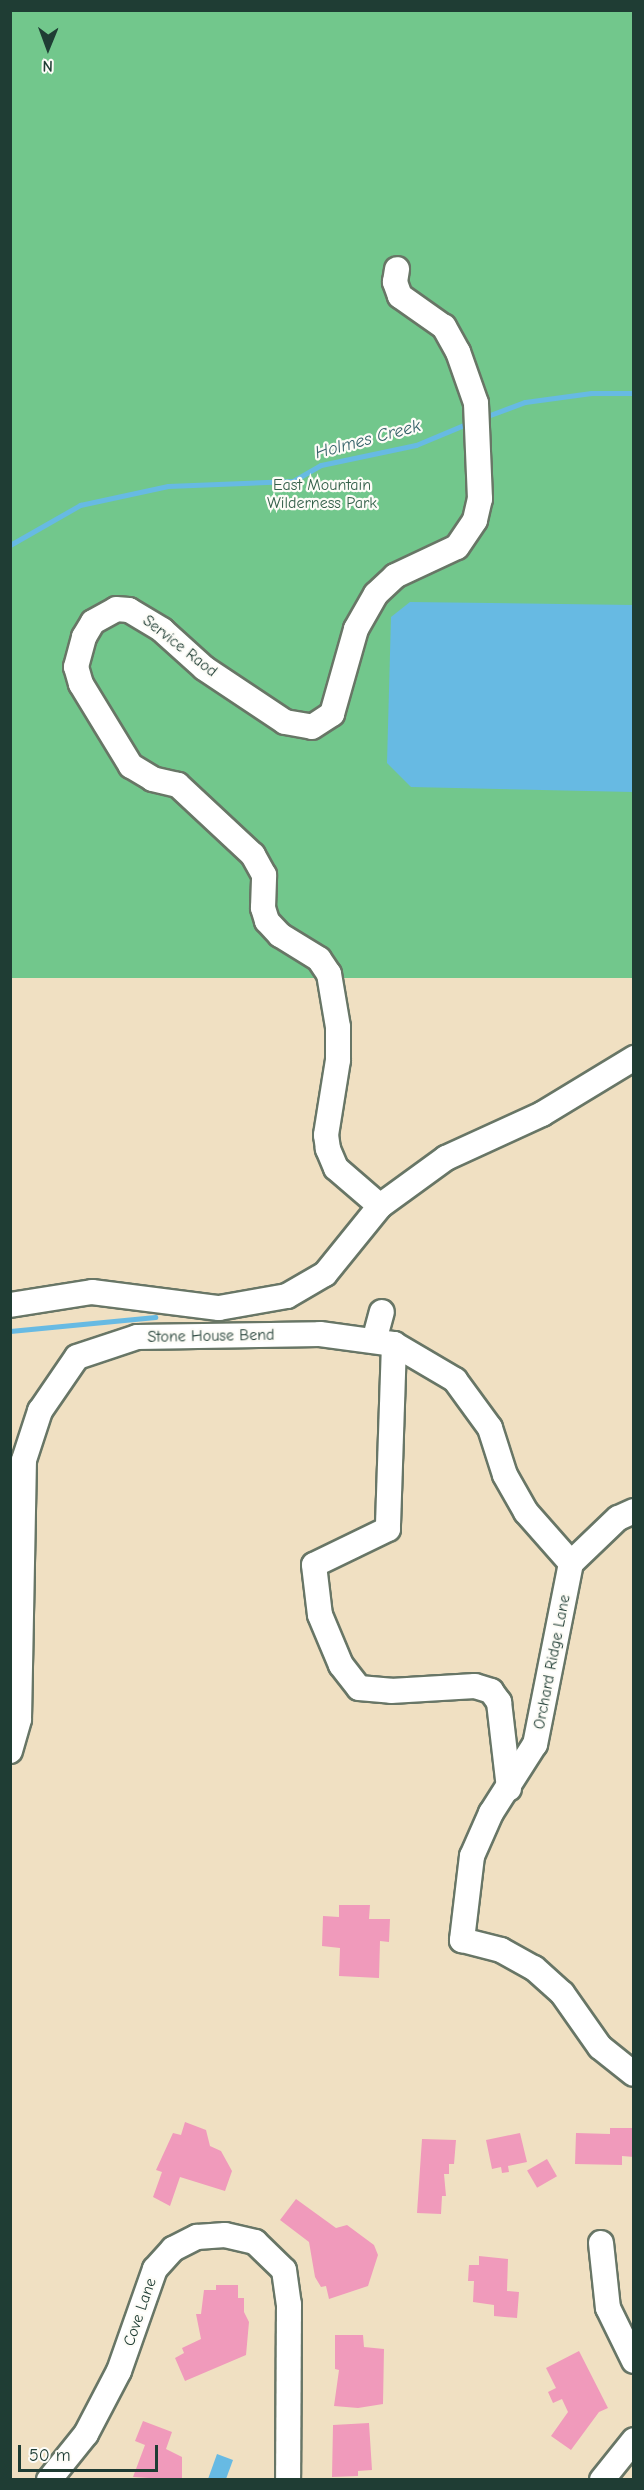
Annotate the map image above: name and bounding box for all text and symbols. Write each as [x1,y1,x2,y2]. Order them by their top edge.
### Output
north arrow [18,18,78,78]
text: N [42,57,53,75]
water label: Holmes Creek [313,416,423,464]
park label: East Mountain Wilderness Park [267,475,377,513]
street label: Service Raod [139,611,221,681]
street label: Stone House Bend [147,1325,275,1347]
street label: Orchard Ridge Lane [530,1593,574,1731]
street label: Cove Lane [119,2275,161,2349]
scale bar [21,2433,160,2471]
text: 50 m [29,2445,71,2466]

